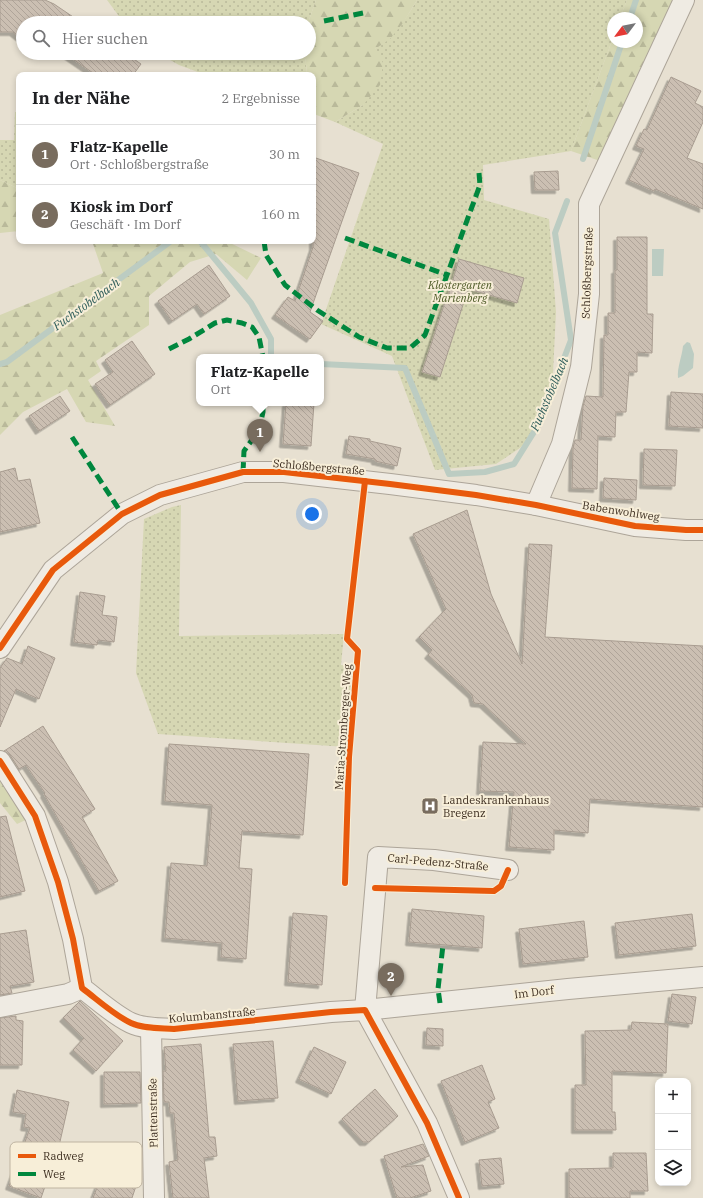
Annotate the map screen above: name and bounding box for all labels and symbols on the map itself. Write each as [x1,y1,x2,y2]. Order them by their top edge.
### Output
north arrow [607,12,643,48]
street label: Schloßbergstraße [578,227,596,319]
water label: Fuchstobelbach [49,275,123,334]
park label: Klostergarten Marienberg [427,278,493,305]
water label: Fuchstobelbach [526,354,571,434]
pin: 1 [247,419,273,452]
street label: Schloßbergstraße [273,456,366,478]
street label: Babenwohlweg [581,498,661,524]
your location [302,504,322,524]
street label: Maria-Stromberger-Weg [332,664,354,790]
place label: Landeskrankenhaus Bregenz [443,793,549,820]
hospital icon: Landeskrankenhaus Bregenz [420,796,440,816]
street label: Carl-Pedenz-Straße [387,851,489,873]
pin: 2 [378,963,404,996]
street label: Im Dorf [513,982,556,1001]
street label: Kolumbanstraße [168,1004,256,1026]
street label: Plattenstraße [145,1078,161,1148]
legend [10,1142,142,1188]
text: Radweg [43,1149,83,1163]
text: Weg [43,1167,65,1181]

